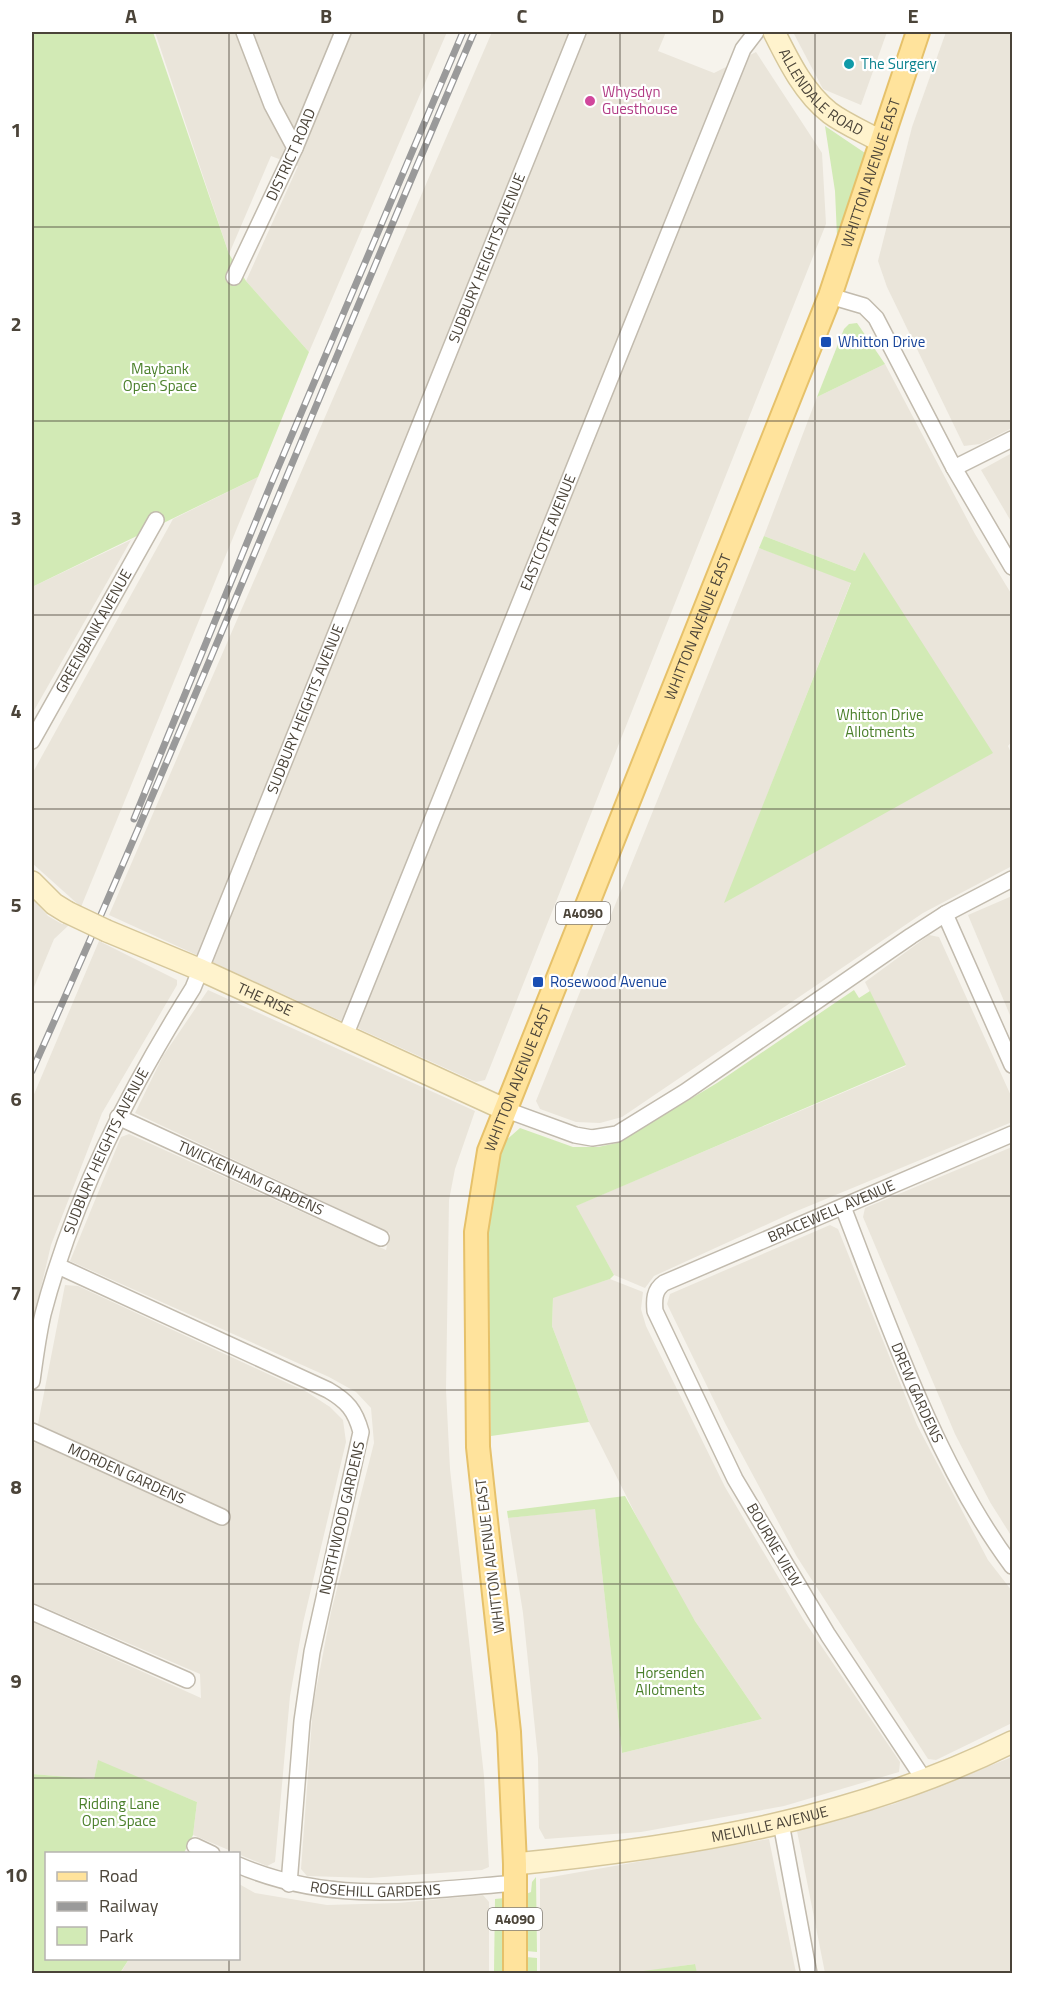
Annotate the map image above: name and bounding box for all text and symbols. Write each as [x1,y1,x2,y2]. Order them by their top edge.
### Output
text: A [125,0,137,31]
text: B [320,0,332,31]
text: C [517,0,528,31]
text: D [712,0,724,31]
text: E [907,0,919,31]
street label: ALLENDALE ROAD [773,44,868,141]
place label: The Surgery [861,52,937,75]
marker: The Surgery [842,57,856,71]
place label: Whysdyn Guesthouse [602,80,678,120]
marker: Whysdyn Guesthouse [583,94,597,108]
street label: WHITTON AVENUE EAST [835,95,906,251]
street label: DISTRICT ROAD [260,105,321,205]
text: 1 [10,114,22,145]
street label: SUDBURY HEIGHTS AVENUE [442,170,531,346]
text: 2 [10,308,22,339]
place label: Whitton Drive [838,330,925,353]
marker: Whitton Drive [819,335,833,349]
park label: Maybank Open Space [123,357,197,397]
street label: EASTCOTE AVENUE [514,471,581,594]
text: 3 [10,502,22,533]
street label: WHITTON AVENUE EAST [658,550,737,704]
street label: GREENBANK AVENUE [49,565,137,697]
street label: SUDBURY HEIGHTS AVENUE [260,620,349,797]
text: 4 [10,695,22,726]
park label: Whitton Drive Allotments [836,703,924,743]
text: 5 [10,889,22,920]
road number: A4090 [556,902,610,924]
place label: Rosewood Avenue [550,970,667,993]
marker: Rosewood Avenue [531,975,545,989]
street label: THE RISE [233,976,297,1022]
street label: WHITTON AVENUE EAST [478,1001,557,1155]
street label: SUDBURY HEIGHTS AVENUE [57,1063,154,1237]
text: 6 [10,1083,22,1114]
street label: TWICKENHAM GARDENS [174,1134,328,1221]
street label: BRACEWELL AVENUE [764,1173,898,1248]
text: 7 [10,1277,22,1308]
street label: DREW GARDENS [885,1339,950,1447]
street label: MORDEN GARDENS [64,1437,190,1510]
street label: NORTHWOOD GARDENS [313,1439,370,1597]
text: 8 [10,1471,22,1502]
street label: WHITTON AVENUE EAST [469,1477,510,1635]
street label: BOURNE VIEW [741,1498,808,1591]
park label: Horsenden Allotments [635,1661,705,1701]
text: 9 [10,1665,22,1696]
park label: Ridding Lane Open Space [78,1792,160,1832]
street label: MELVILLE AVENUE [709,1799,831,1848]
legend [45,1852,240,1960]
text: 10 [5,1859,27,1890]
text: Road [99,1862,138,1889]
street label: ROSEHILL GARDENS [309,1875,442,1903]
text: Railway [99,1892,159,1919]
road number: A4090 [488,1908,542,1930]
text: Park [99,1922,134,1949]

